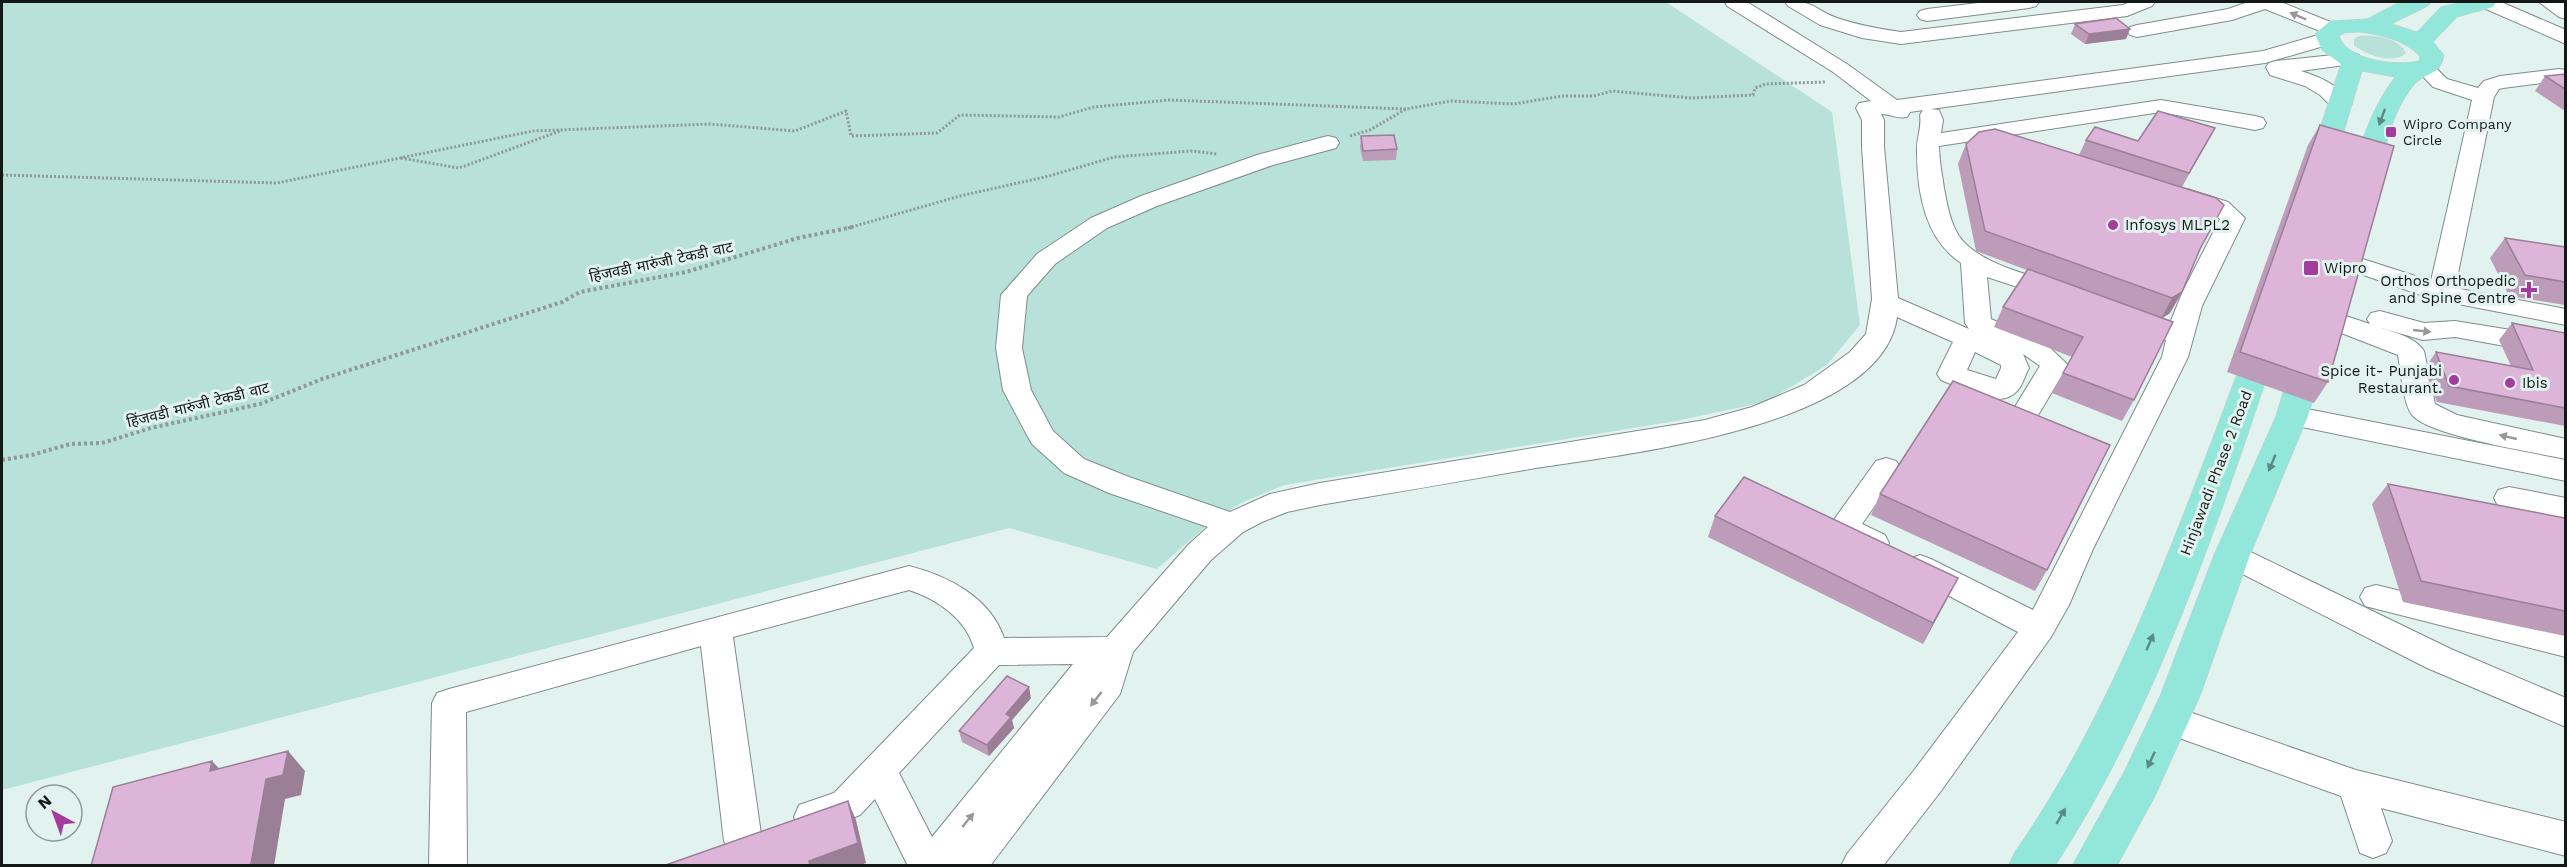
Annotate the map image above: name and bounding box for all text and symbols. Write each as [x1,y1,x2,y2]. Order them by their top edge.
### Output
one-way arrow [2288,11,2306,21]
one-way arrow [2377,109,2387,127]
place label: Wipro Company Circle [2403,116,2512,148]
marker: Wipro Company Circle [2384,125,2398,139]
place label: Infosys MLPL2 [2125,216,2230,234]
marker: Infosys MLPL2 [2106,218,2120,232]
street label: हिंजवडी मारुंजी टेकडी वाट [588,238,735,286]
marker: Wipro [2302,259,2320,277]
place label: Wipro [2324,259,2367,277]
place label: Orthos Orthopedic and Spine Centre [2380,272,2516,307]
marker: Orthos Orthopedic and Spine Centre [2520,281,2538,299]
one-way arrow [2413,326,2432,336]
place label: Spice it- Punjabi Restaurant. [2320,362,2442,397]
marker: Spice it- Punjabi Restaurant. [2447,373,2461,387]
place label: Ibis [2522,374,2548,392]
marker: Ibis [2503,376,2517,390]
street label: हिंजवडी मारुंजी टेकडी वाट [125,378,272,431]
street label: Hinjawadi Phase 2 Road [2176,388,2256,558]
one-way arrow [2499,431,2518,441]
one-way arrow [2267,454,2277,472]
one-way arrow [2145,633,2155,651]
one-way arrow [1090,692,1102,707]
one-way arrow [2146,751,2155,768]
north arrow [24,783,84,843]
text: N [34,791,55,813]
one-way arrow [2056,808,2067,824]
one-way arrow [962,812,975,828]

